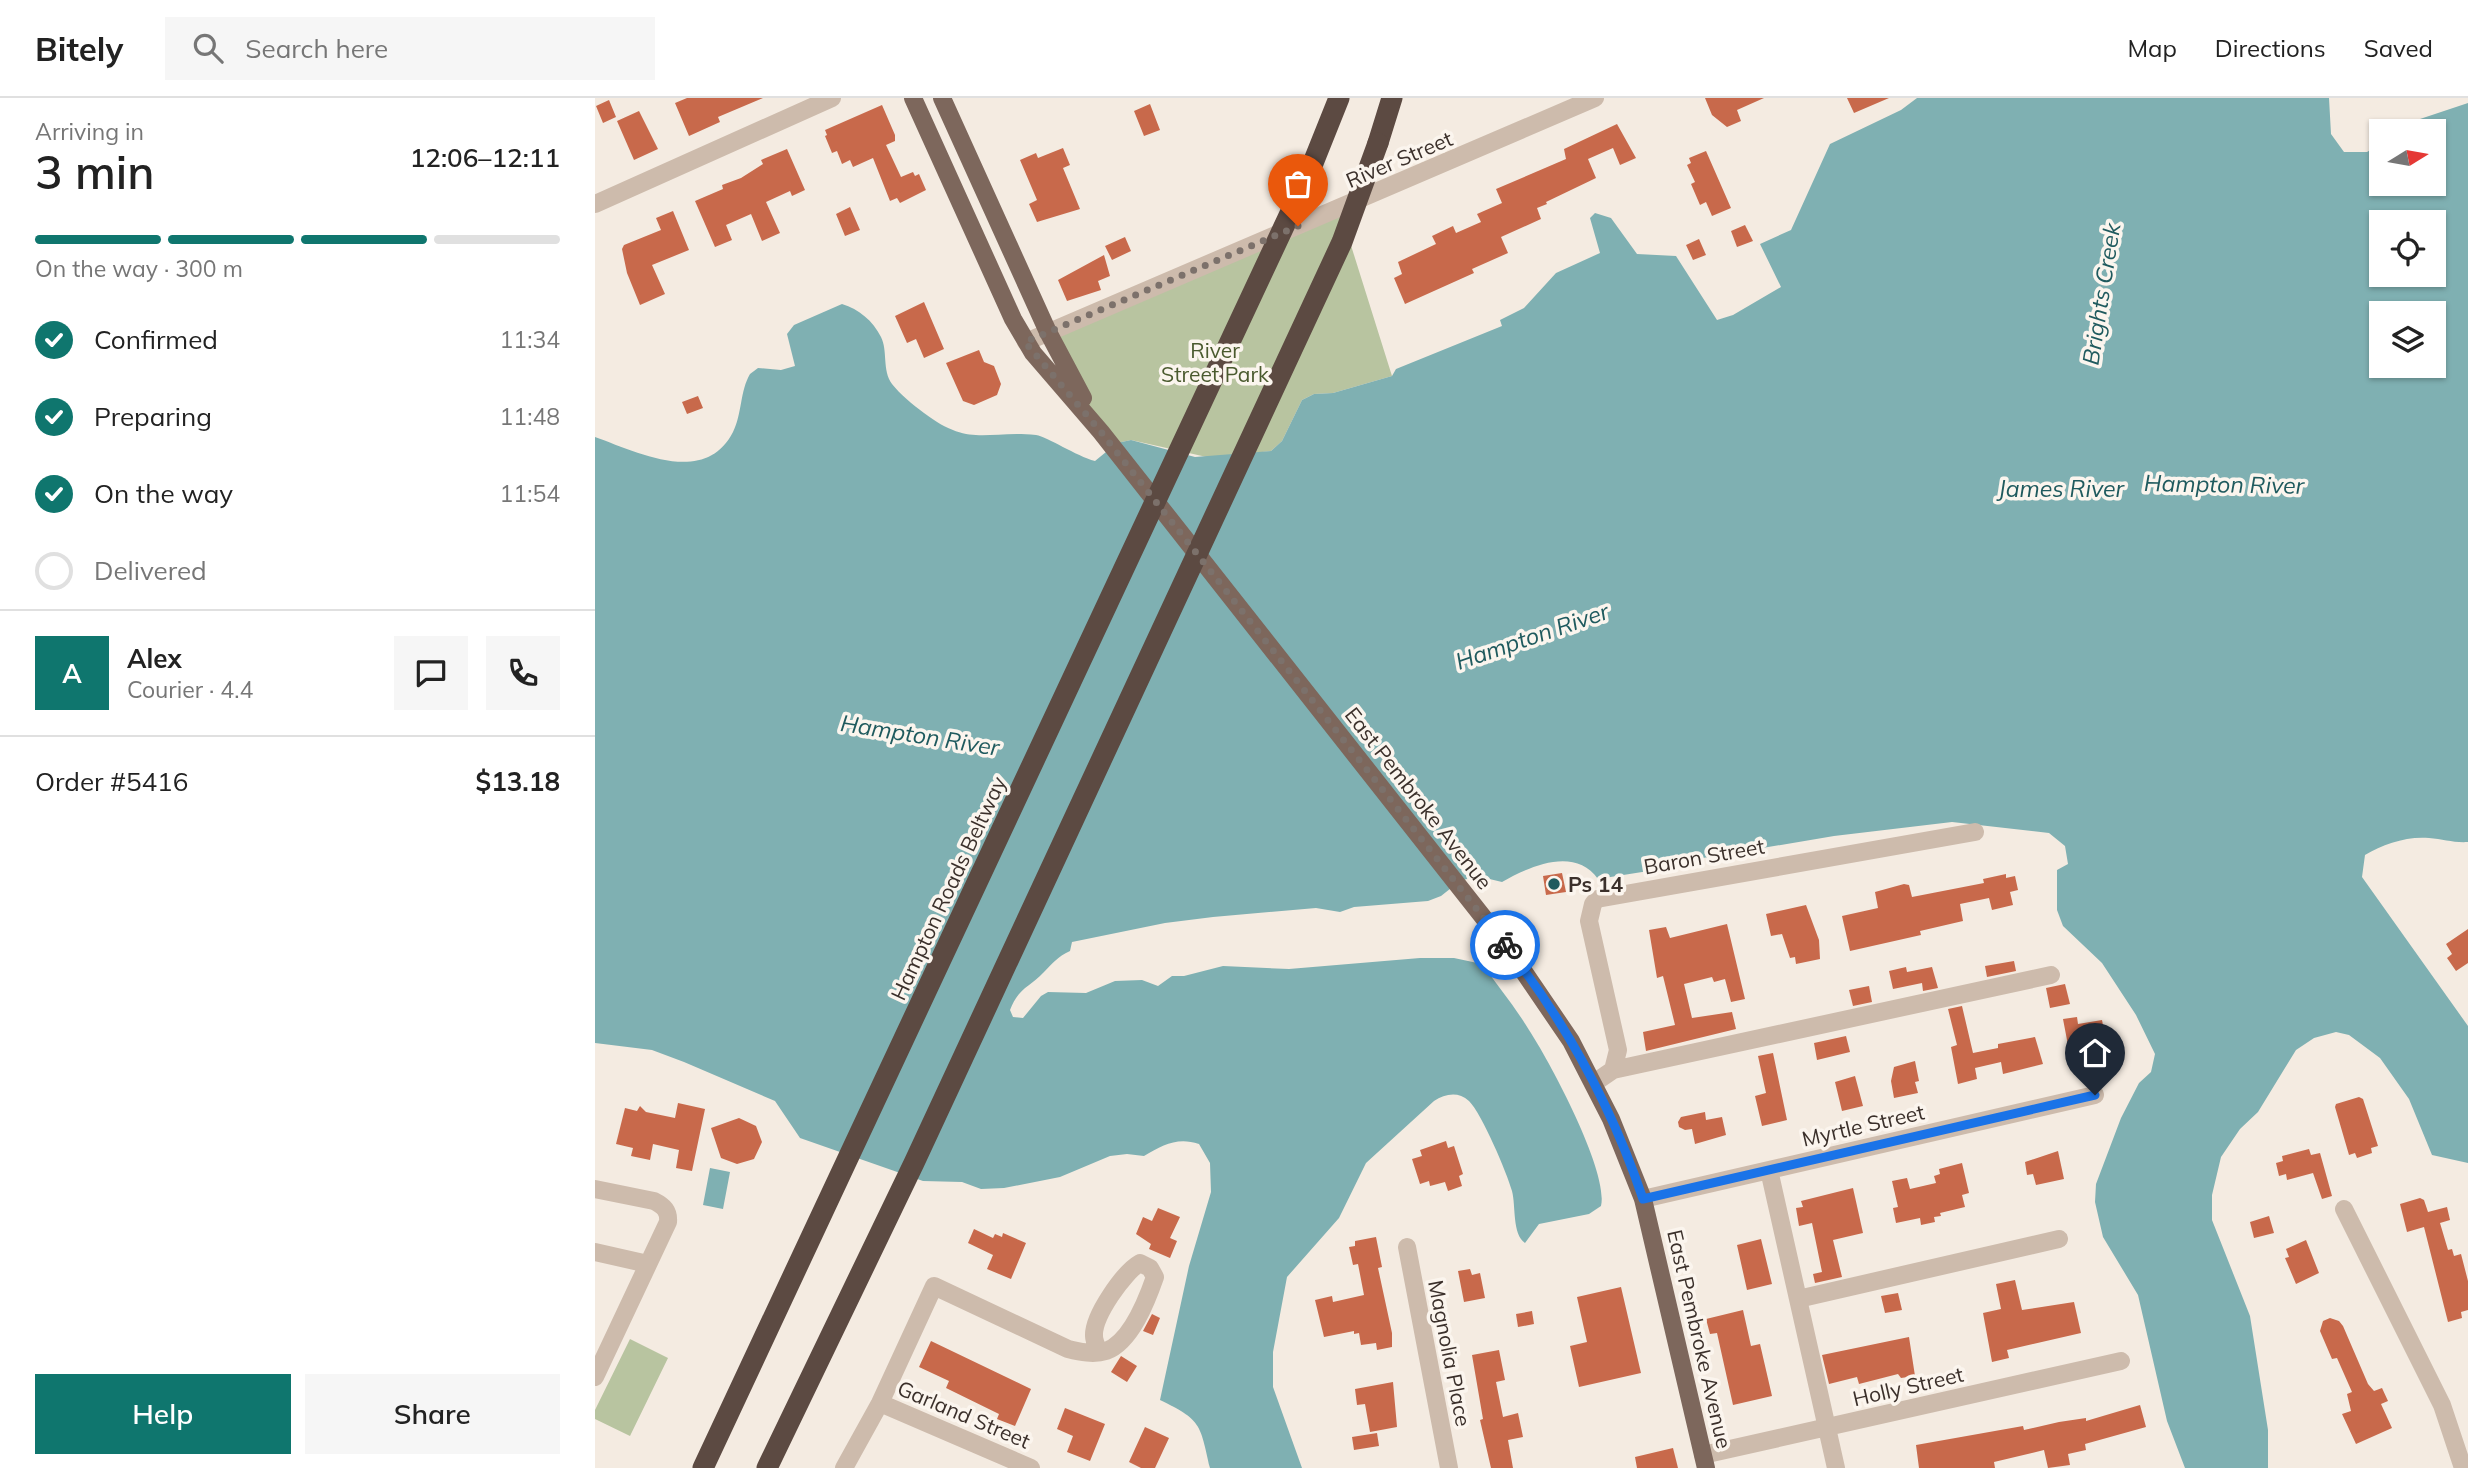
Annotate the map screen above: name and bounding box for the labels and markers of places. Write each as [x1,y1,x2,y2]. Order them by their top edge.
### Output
pin [1268,154,1328,226]
place label: Ps 14 [1568,871,1623,897]
marker: Ps 14 [1546,876,1562,892]
pin [2065,1023,2125,1095]

